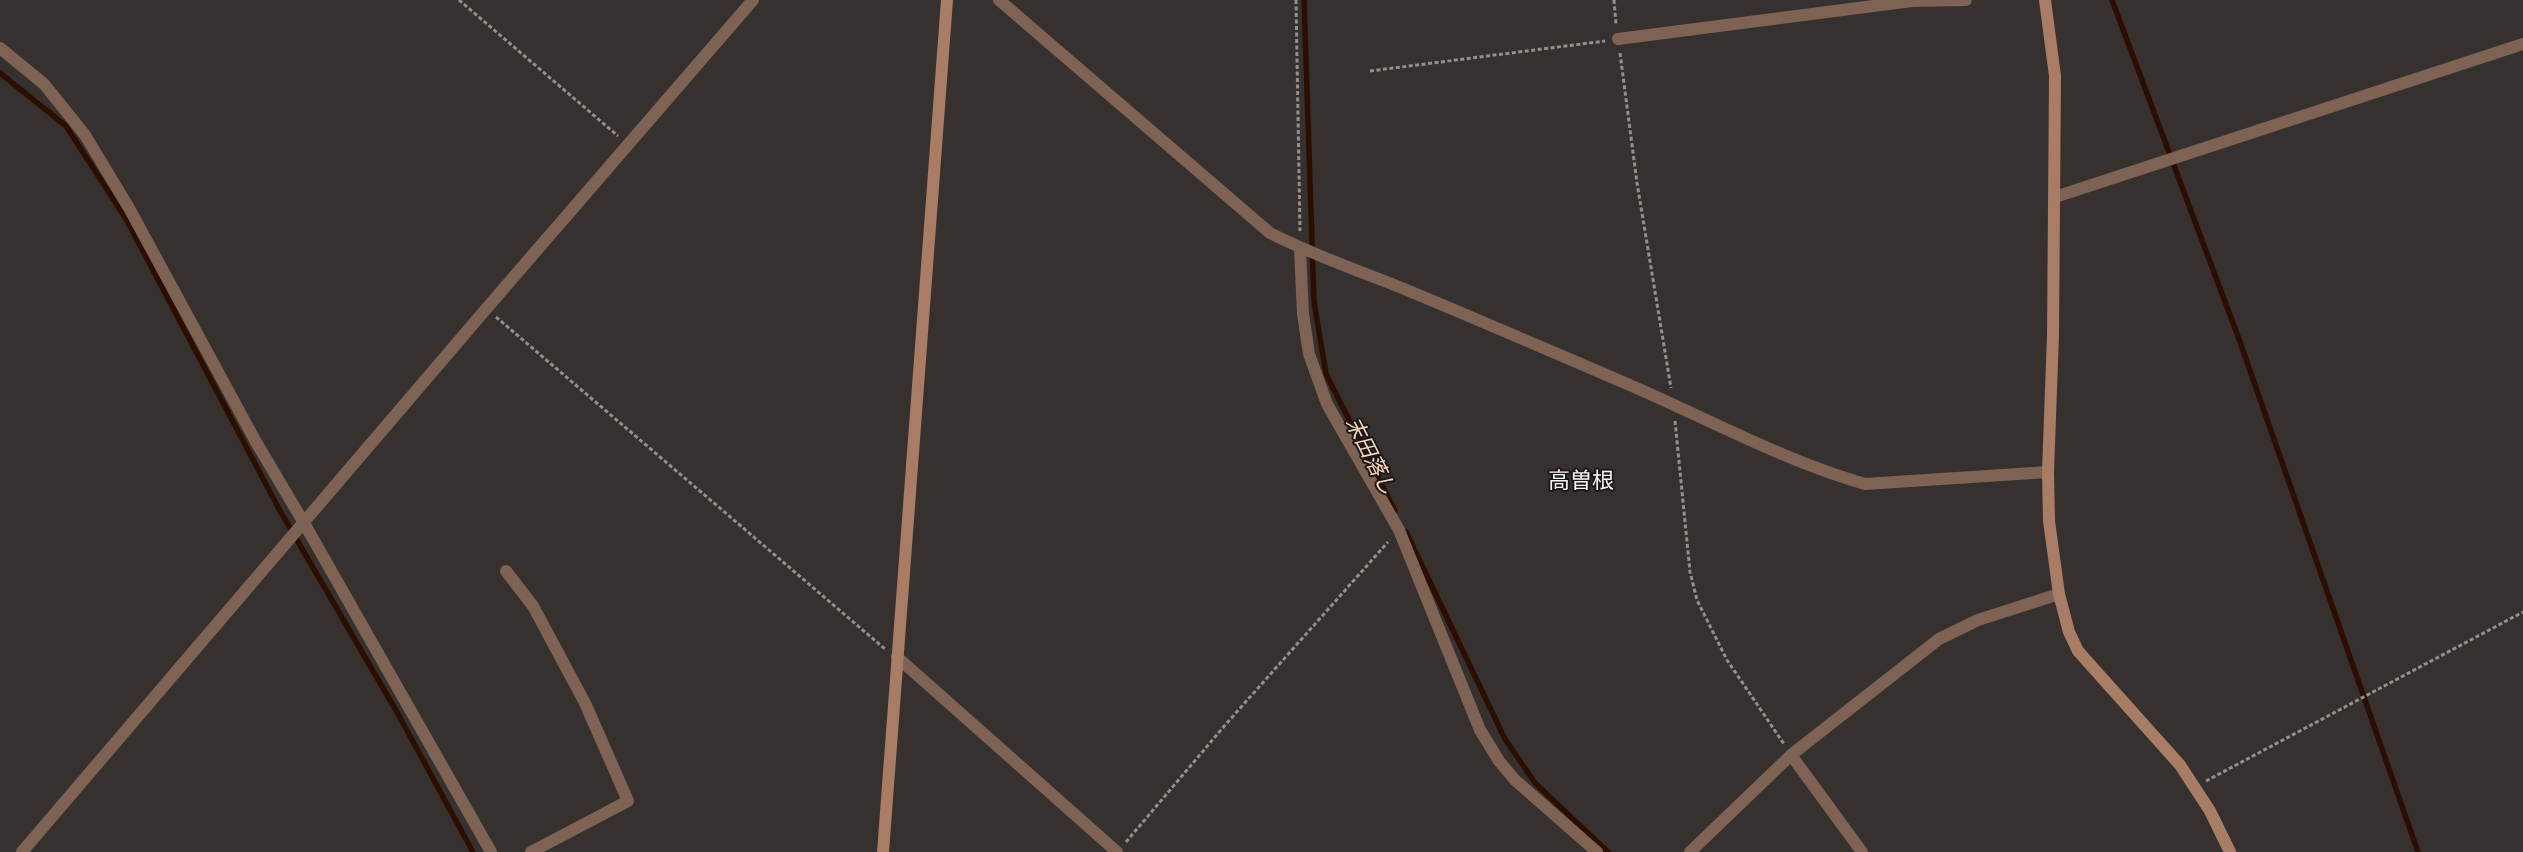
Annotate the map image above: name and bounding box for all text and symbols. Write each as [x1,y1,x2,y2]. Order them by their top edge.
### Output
water label: 末田落し [1338,414,1398,500]
district label: 高曽根 [1548,471,1614,497]

